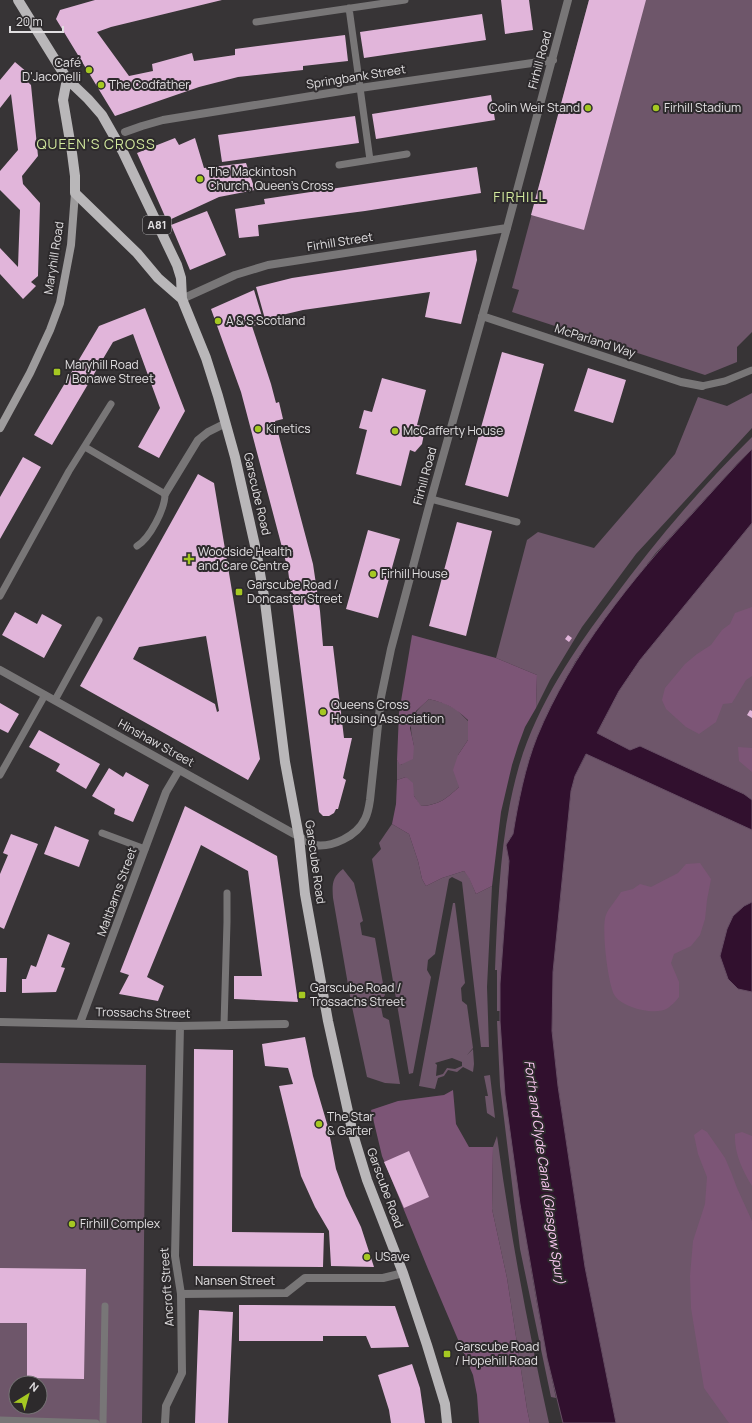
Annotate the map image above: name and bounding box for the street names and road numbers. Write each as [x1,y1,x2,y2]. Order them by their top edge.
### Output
street label: Firhill Road [524,29,555,91]
street label: Springbank Street [305,60,407,93]
road number: A81 [143,216,171,234]
street label: Maryhill Road [39,220,68,296]
street label: Firhill Street [306,228,374,255]
street label: McParland Way [553,319,638,362]
street label: Firhill Road [409,445,440,507]
street label: Garscube Road [240,451,275,537]
street label: Hinshaw Street [115,715,198,771]
street label: Garscube Road [301,819,330,905]
street label: Maltbarns Street [93,845,141,939]
street label: Trossachs Street [95,1003,191,1022]
street label: Garscube Road [363,1145,408,1230]
street label: Ancroft Street [155,1247,178,1327]
street label: Nansen Street [195,1272,275,1289]

